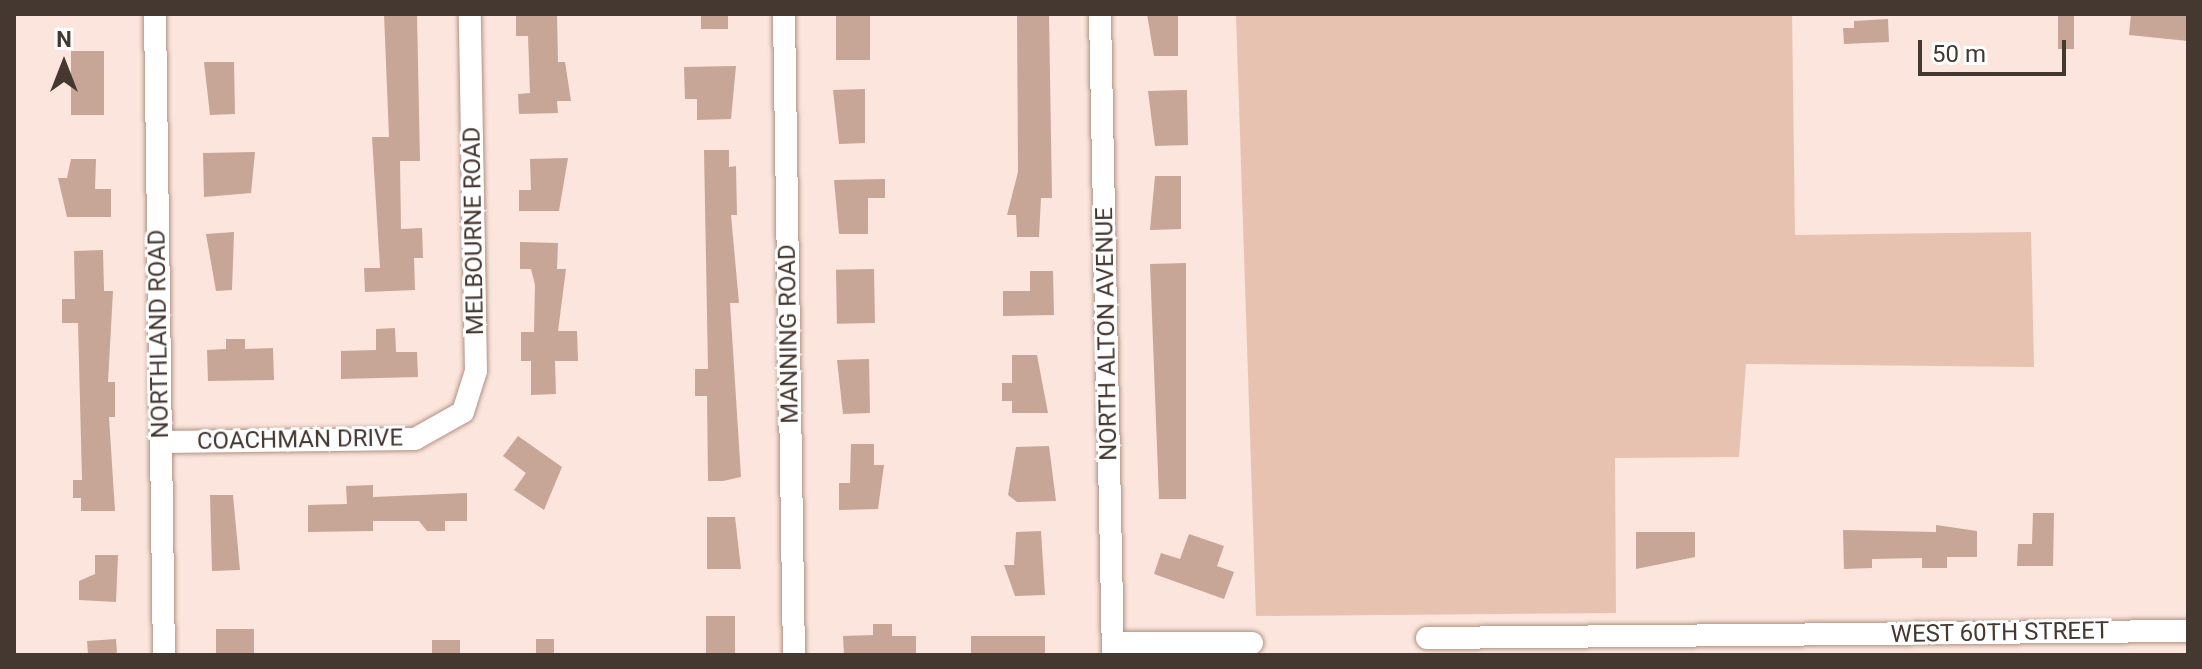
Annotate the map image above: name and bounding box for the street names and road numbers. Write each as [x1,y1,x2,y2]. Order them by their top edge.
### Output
street label: MELBOURNE ROAD [458,127,490,335]
street label: NORTH ALTON AVENUE [1090,207,1124,461]
street label: NORTHLAND ROAD [143,229,175,439]
street label: MANNING ROAD [773,244,805,424]
street label: COACHMAN DRIVE [197,424,403,456]
street label: WEST 60TH STREET [1890,617,2110,649]

